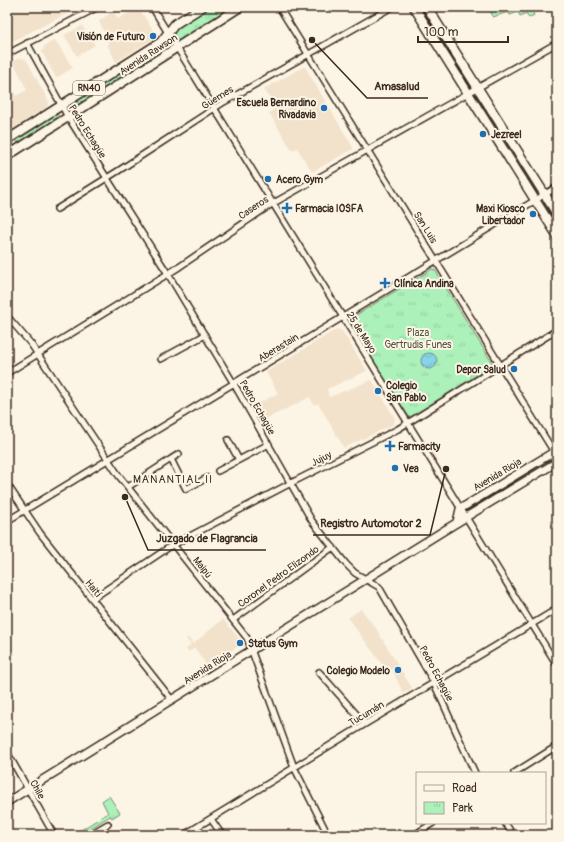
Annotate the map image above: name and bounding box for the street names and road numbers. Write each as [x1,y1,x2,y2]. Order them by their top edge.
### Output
street label: Avenida Rawson [117,31,180,78]
road number: RN40 [73,81,105,95]
street label: Güemes [200,83,236,112]
street label: Pedro Echagüe [66,102,108,161]
street label: Caseros [236,193,271,222]
street label: San Luis [411,210,440,246]
street label: 25 de Mayo [344,310,379,356]
street label: Aberastain [256,331,301,365]
street label: Pedro Echagüe [237,378,278,437]
street label: Jujuy [309,448,334,469]
street label: Avenida Rioja [471,456,524,494]
street label: Coronel Pedro Elizondo [236,543,322,610]
street label: Maipú [190,555,214,581]
street label: Haití [82,577,104,600]
street label: Pedro Echagüe [416,644,456,703]
street label: Avenida Rioja [181,648,234,687]
street label: Tucumán [347,698,387,729]
street label: Chile [27,778,47,801]

